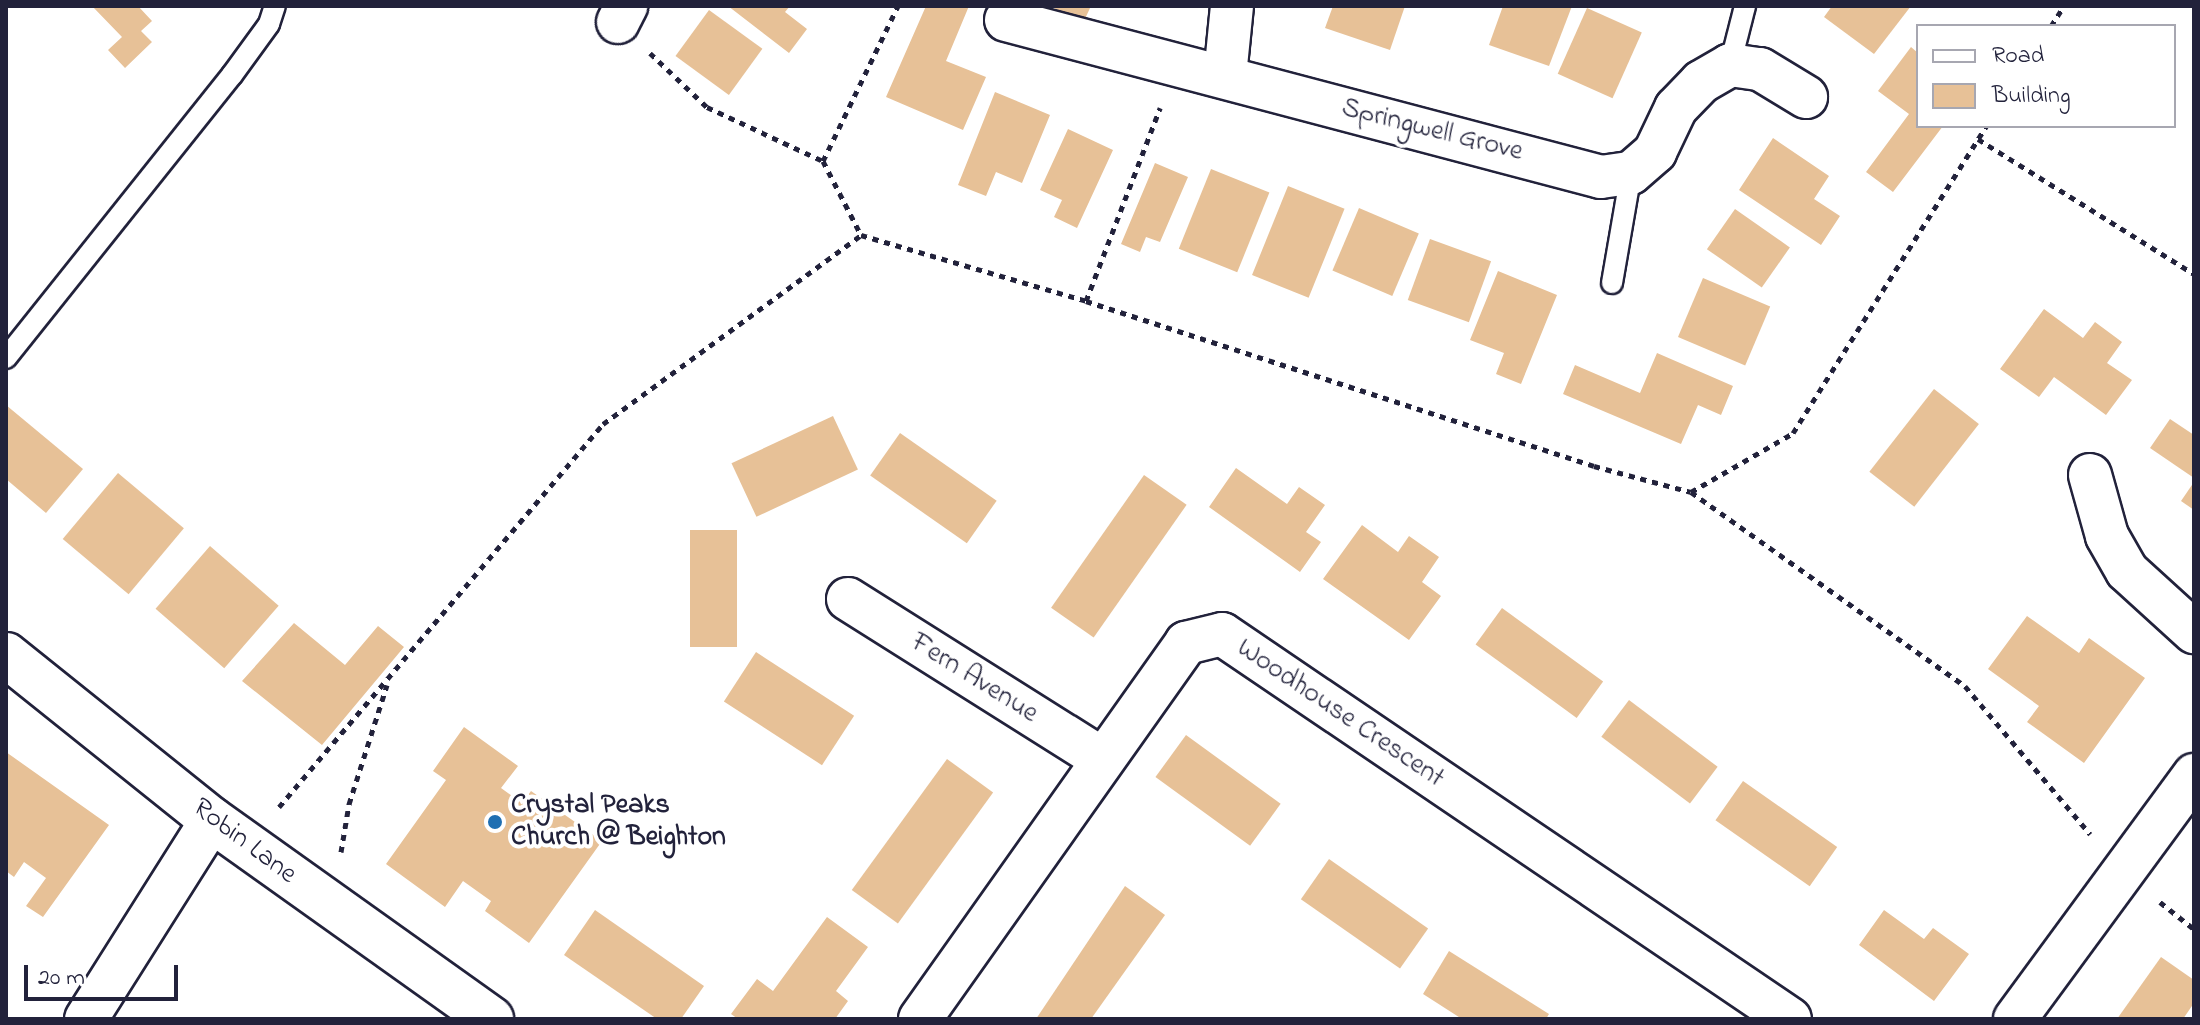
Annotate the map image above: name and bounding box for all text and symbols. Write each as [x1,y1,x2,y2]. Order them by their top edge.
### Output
legend [1916,24,2176,128]
text: Road [1992,39,2044,74]
text: Building [1992,79,2071,114]
street label: Springwell Grove [1338,92,1526,170]
street label: Fern Avenue [904,627,1044,731]
street label: Woodhouse Crescent [1230,632,1450,796]
place label: Crystal Peaks Church @ Beighton [511,789,726,855]
street label: Robin Lane [185,792,303,892]
marker: Crystal Peaks Church @ Beighton [486,813,504,831]
scale bar [28,949,182,999]
text: 20 m [38,961,85,996]

